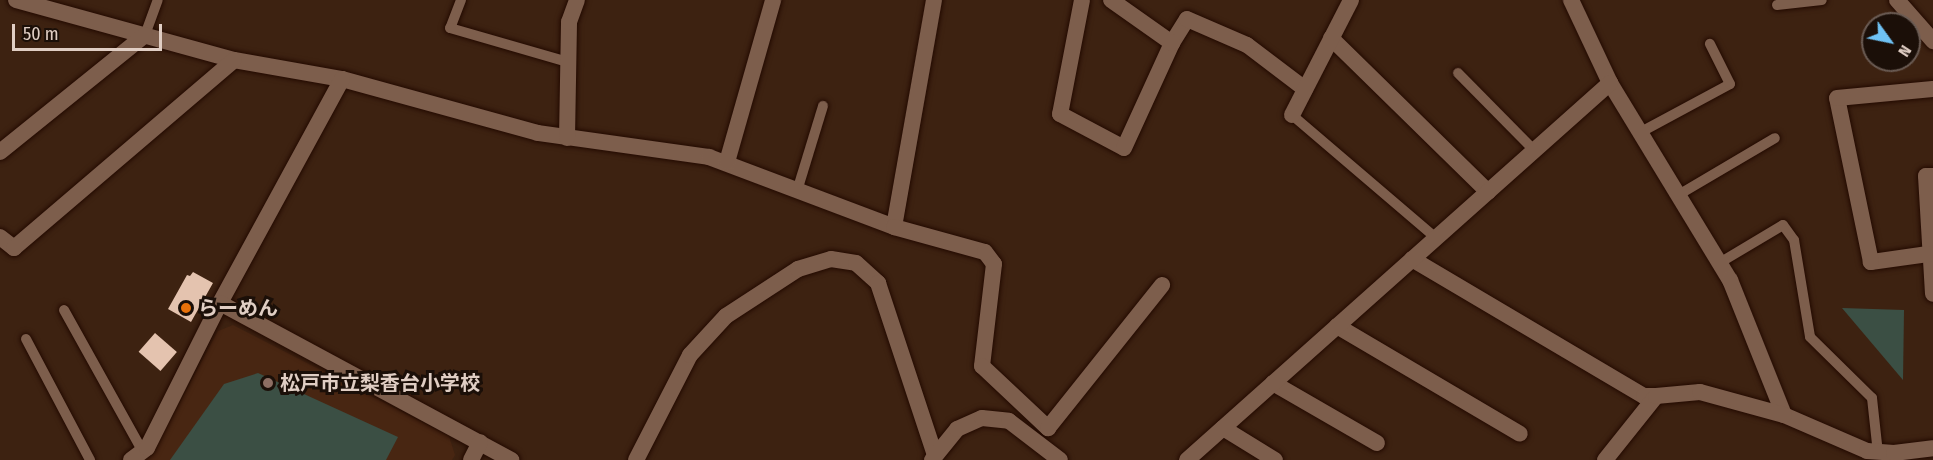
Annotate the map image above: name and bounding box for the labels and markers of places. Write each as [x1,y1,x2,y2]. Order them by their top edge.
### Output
place label: らーめん [198,296,278,320]
marker: らーめん [179,301,193,315]
place label: 松戸市立梨香台小学校 [280,371,480,395]
marker: 松戸市立梨香台小学校 [261,376,275,390]

